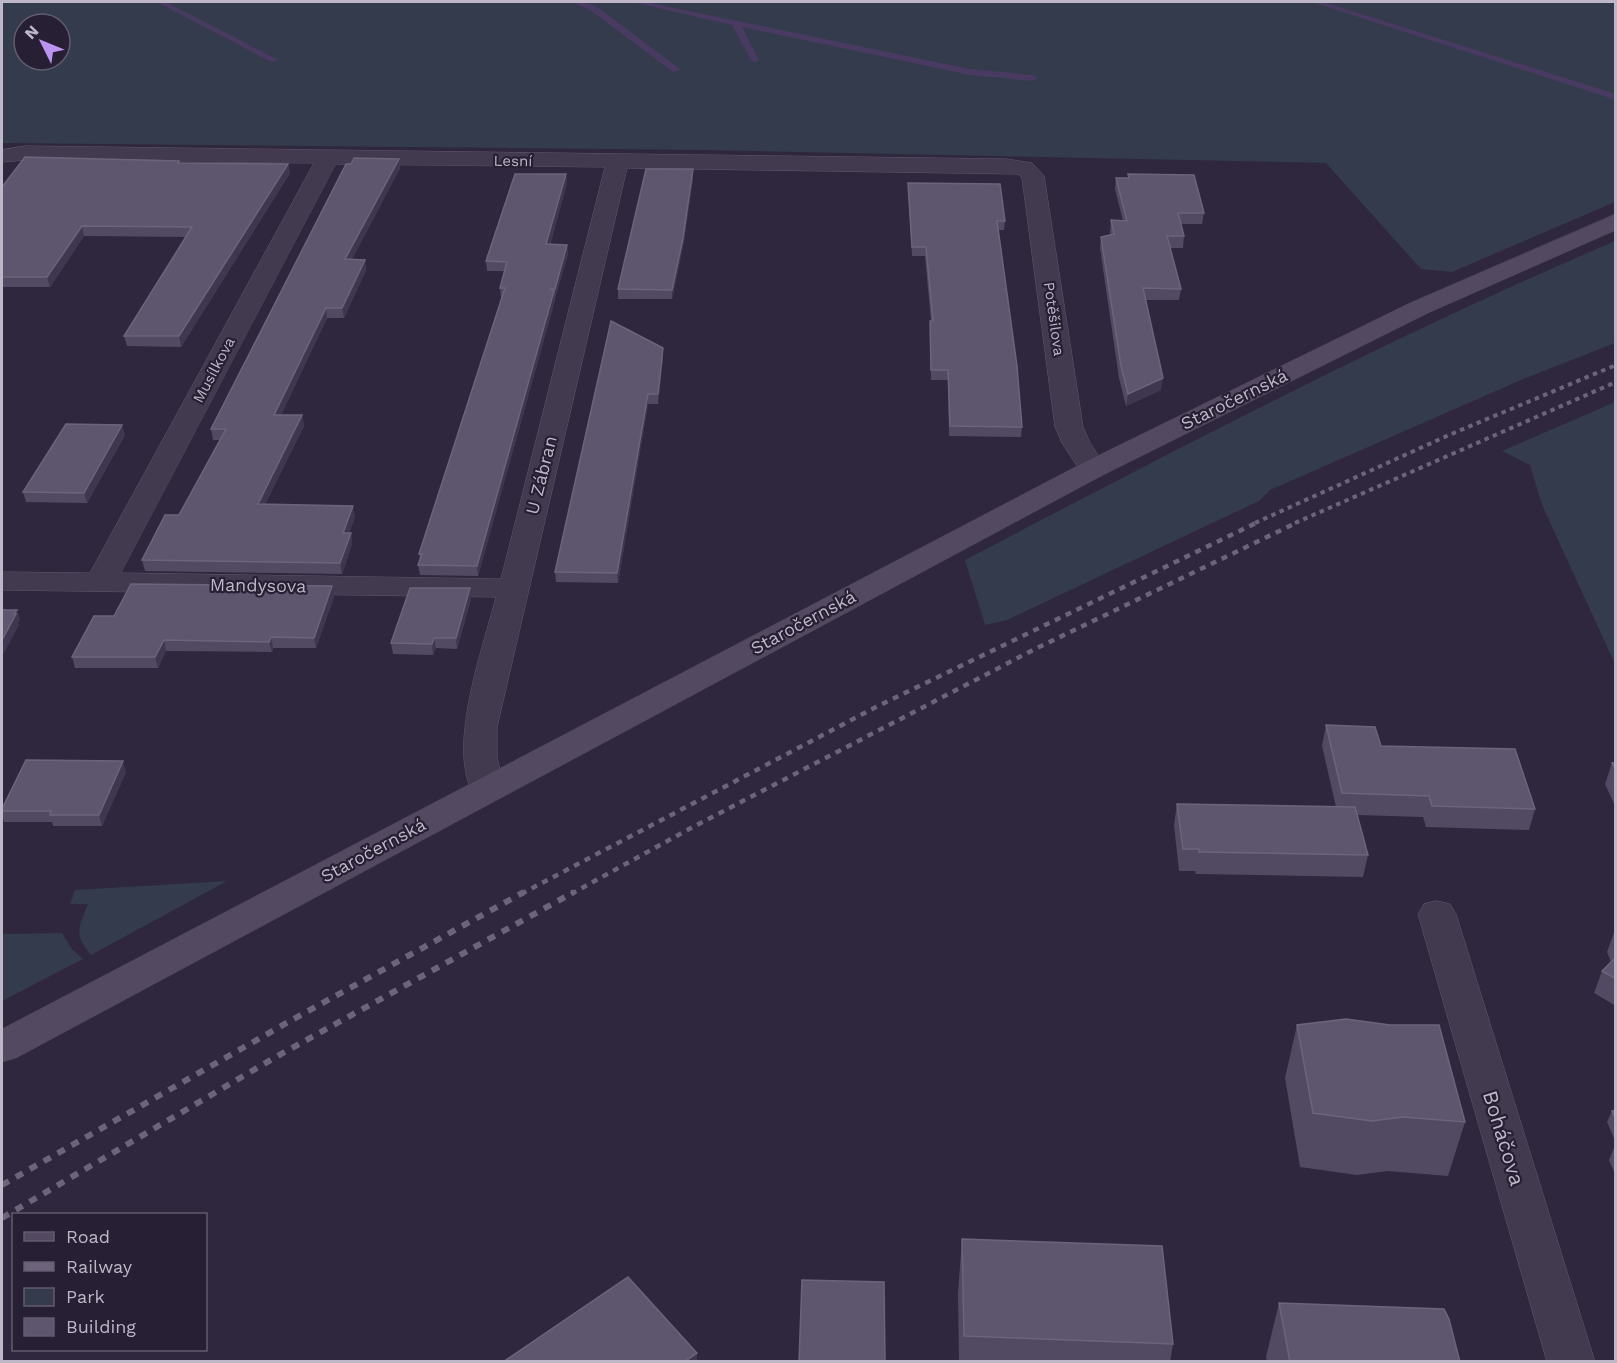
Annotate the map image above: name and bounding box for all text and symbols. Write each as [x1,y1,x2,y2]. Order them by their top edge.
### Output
north arrow [12,12,72,72]
text: N [20,21,42,43]
street label: Lesní [494,152,532,170]
street label: Potěšilova [1040,281,1068,358]
street label: Musílkova [189,334,239,406]
street label: Staročernská [1177,364,1291,434]
street label: U Zábran [521,434,561,516]
street label: Mandysova [210,574,306,596]
street label: Staročernská [747,586,859,658]
street label: Staročernská [317,814,429,886]
street label: Boháčova [1478,1087,1530,1189]
legend [12,1213,207,1351]
text: Road [66,1226,110,1247]
text: Railway [66,1256,133,1277]
text: Park [66,1286,105,1307]
text: Building [66,1316,136,1337]

